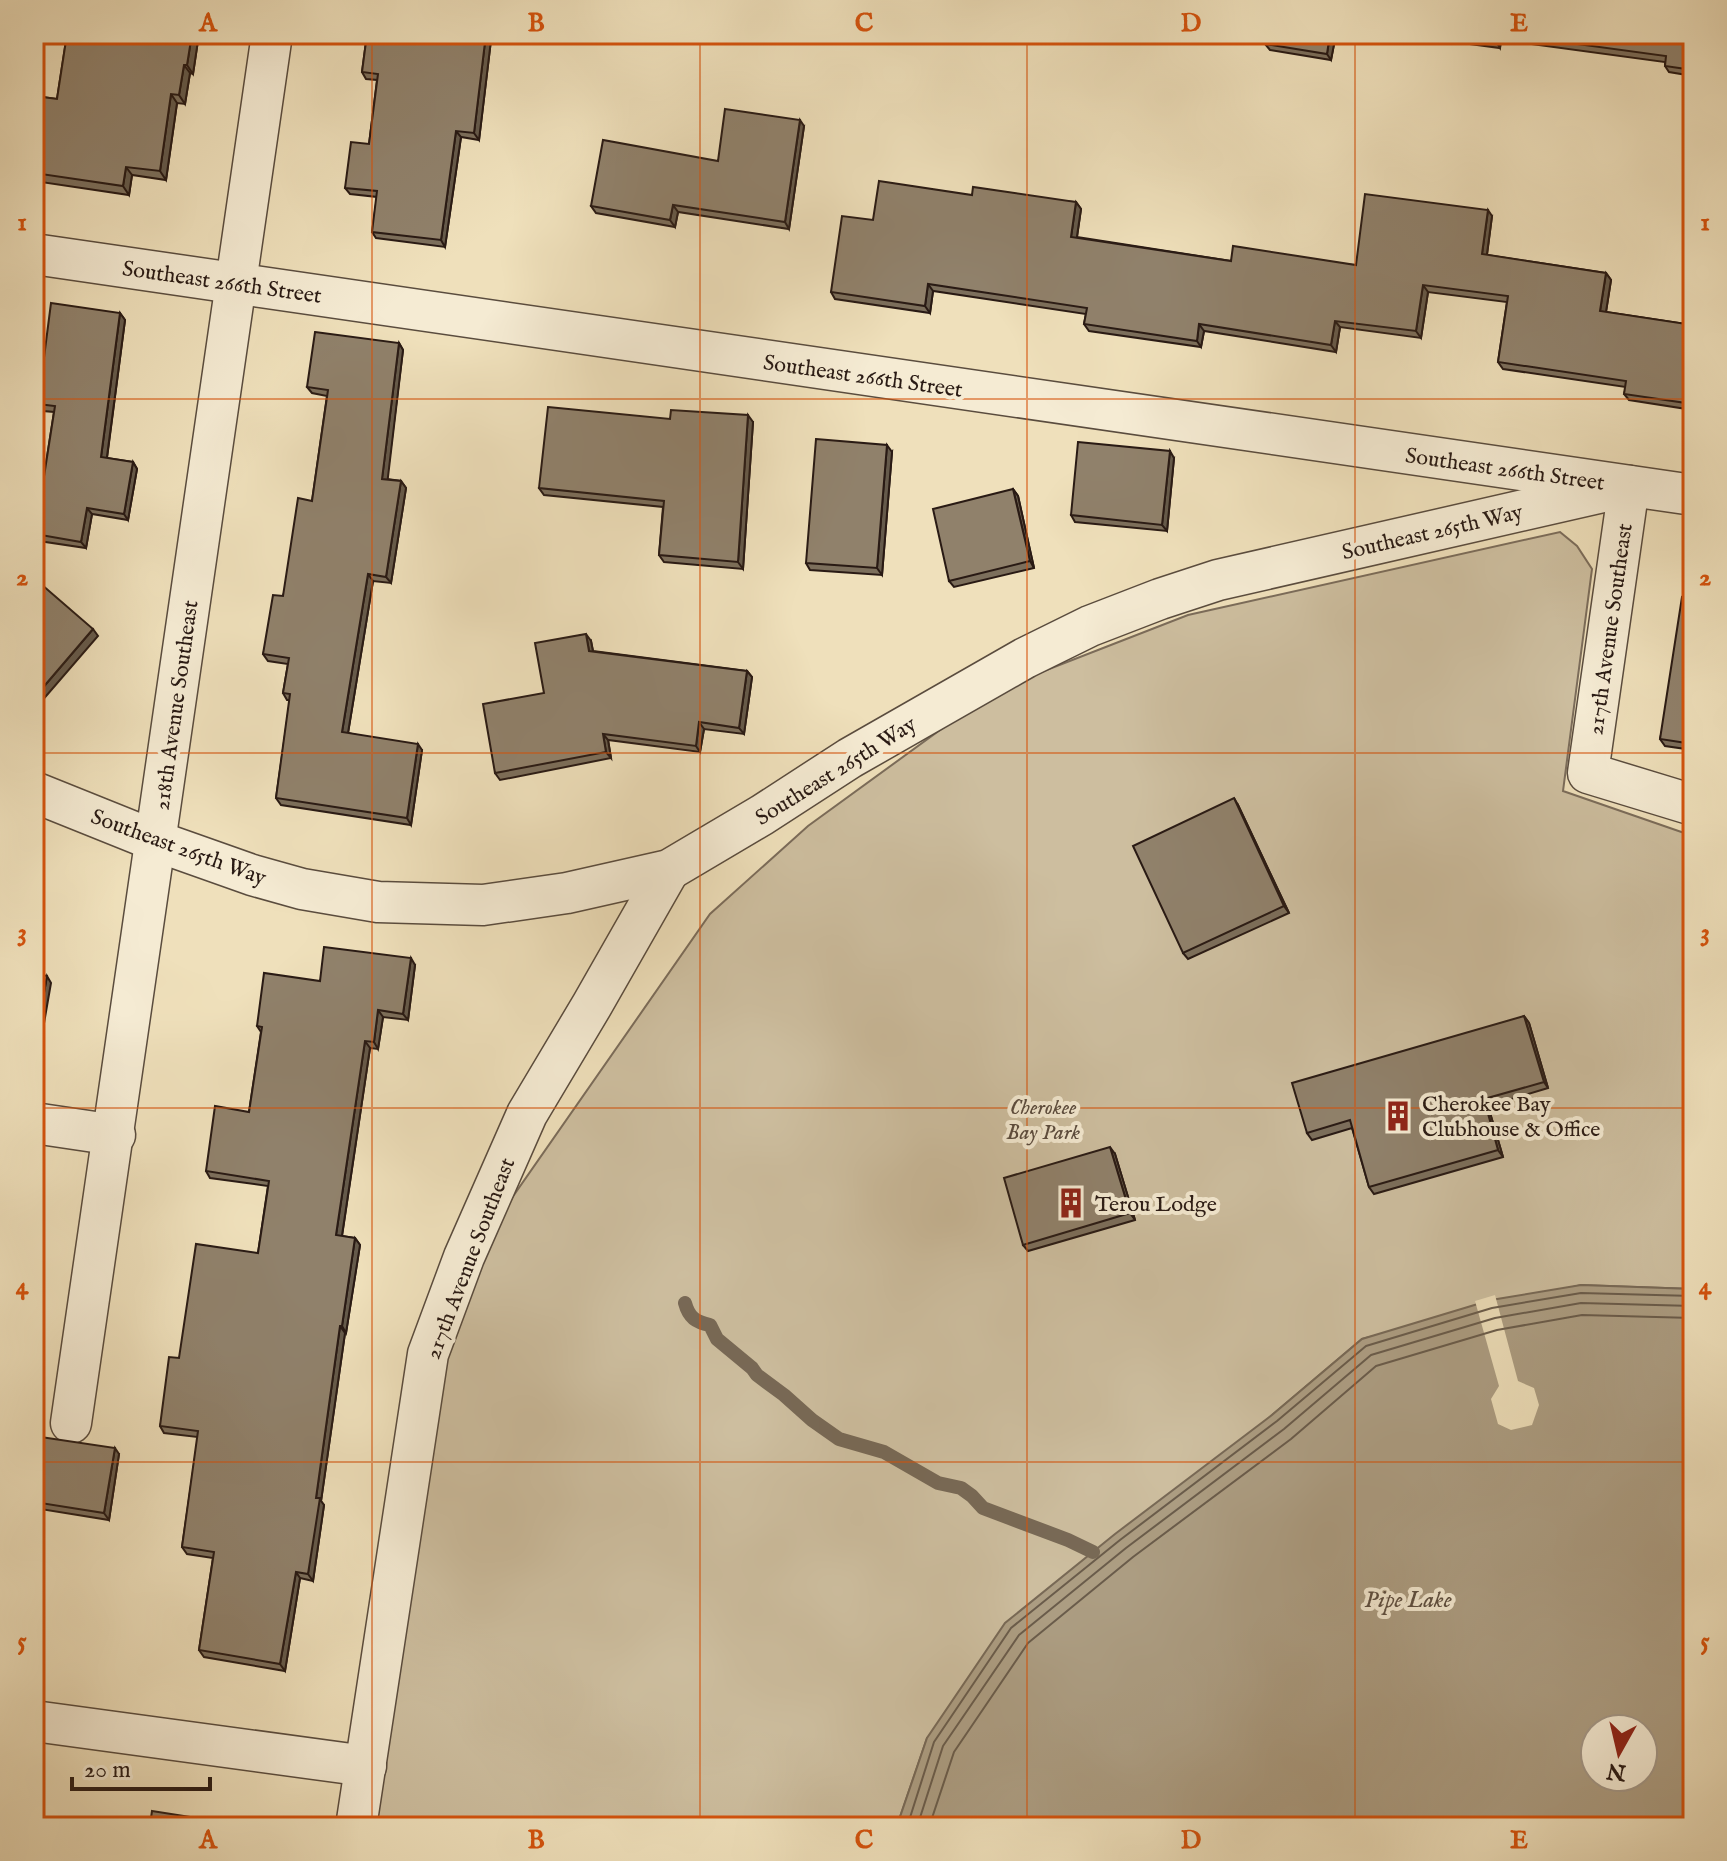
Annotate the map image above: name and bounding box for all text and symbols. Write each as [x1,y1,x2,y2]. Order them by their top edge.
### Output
text: A [198,7,218,40]
text: B [527,7,545,40]
text: C [855,7,874,40]
text: D [1181,7,1202,40]
text: E [1510,7,1528,40]
text: 1 [17,206,27,239]
text: 1 [1700,206,1710,239]
street label: Southeast 266th Street [120,255,324,311]
street label: Southeast 266th Street [761,349,965,405]
street label: Southeast 266th Street [1403,442,1607,498]
street label: Southeast 265th Way [1339,498,1526,567]
street label: 217th Avenue Southeast [1582,521,1640,737]
text: 2 [16,561,28,594]
text: 2 [1699,561,1711,594]
street label: 218th Avenue Southeast [148,598,206,812]
street label: Southeast 265th Way [750,711,922,833]
street label: Southeast 265th Way [87,803,270,893]
text: 3 [17,916,27,949]
text: 3 [1700,916,1710,949]
place label: Cherokee Bay Clubhouse & Office [1422,1091,1600,1144]
park label: Cherokee Bay Park [1006,1094,1080,1147]
building icon: Cherokee Bay Clubhouse & Office [1381,1099,1415,1133]
street label: 217th Avenue Southeast [420,1154,522,1363]
building icon: Terou Lodge [1054,1186,1088,1220]
place label: Terou Lodge [1095,1191,1217,1219]
text: 4 [16,1270,30,1303]
text: 4 [1699,1270,1713,1303]
water label: Pipe Lake [1364,1585,1452,1616]
text: 5 [17,1625,27,1658]
text: 5 [1700,1625,1710,1658]
north arrow [1579,1713,1659,1793]
scale bar [72,1741,210,1791]
text: 20 m [84,1755,131,1786]
text: N [1605,1756,1629,1786]
text: A [198,1824,218,1857]
text: B [527,1824,545,1857]
text: C [855,1824,874,1857]
text: D [1181,1824,1202,1857]
text: E [1510,1824,1528,1857]

